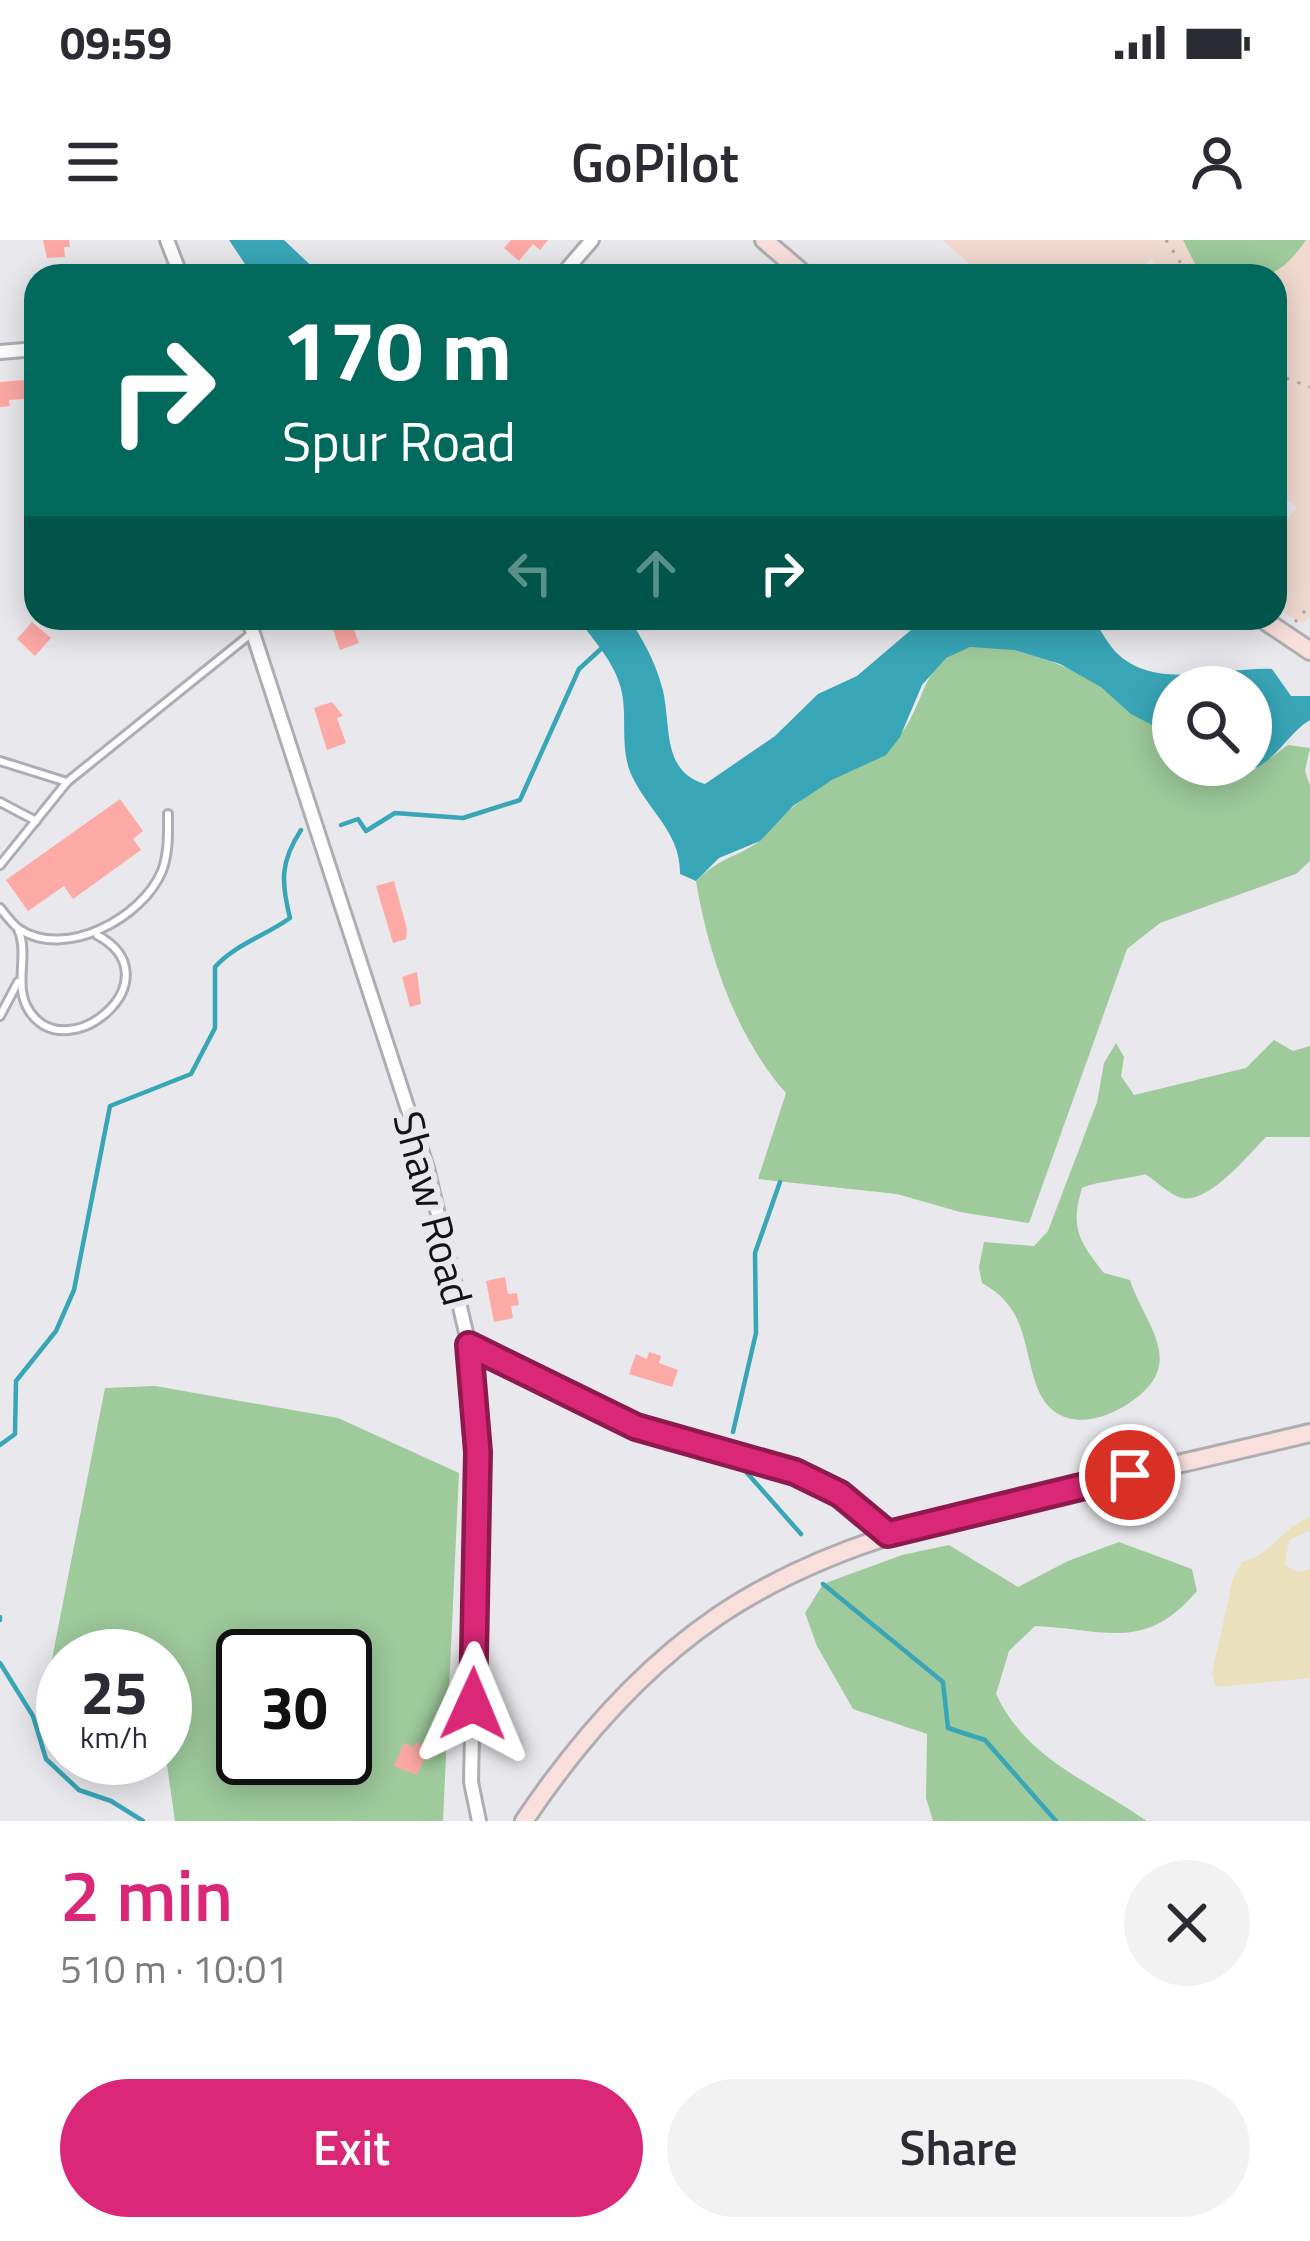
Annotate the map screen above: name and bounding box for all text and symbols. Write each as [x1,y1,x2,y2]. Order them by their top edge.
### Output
text: 09:59 [60,8,172,76]
text: GoPilot [571,121,739,203]
icon: menu [60,129,126,195]
icon: person [1184,129,1250,195]
text: 170 m [282,285,512,413]
icon: right [84,312,240,468]
text: Spur Road [282,400,516,482]
icon: left [497,540,563,606]
icon: ahead [623,540,689,606]
icon: right [749,540,815,606]
map controls [1152,666,1272,786]
button: search [1152,666,1272,786]
street label: Shaw Road [377,1104,491,1312]
pin [1079,1424,1181,1526]
icon: arrive [1097,1442,1163,1508]
speed limit sign: 30 [216,1629,372,1785]
position arrow [410,1641,536,1767]
text: 25 [80,1646,148,1737]
text: km/h [80,1714,148,1760]
text: 2 min [60,1839,233,1949]
button: close [1124,1860,1250,1986]
text: 510 m · 10:01 [60,1939,288,1998]
button: Exit [60,2079,643,2217]
button: Share [667,2079,1250,2217]

